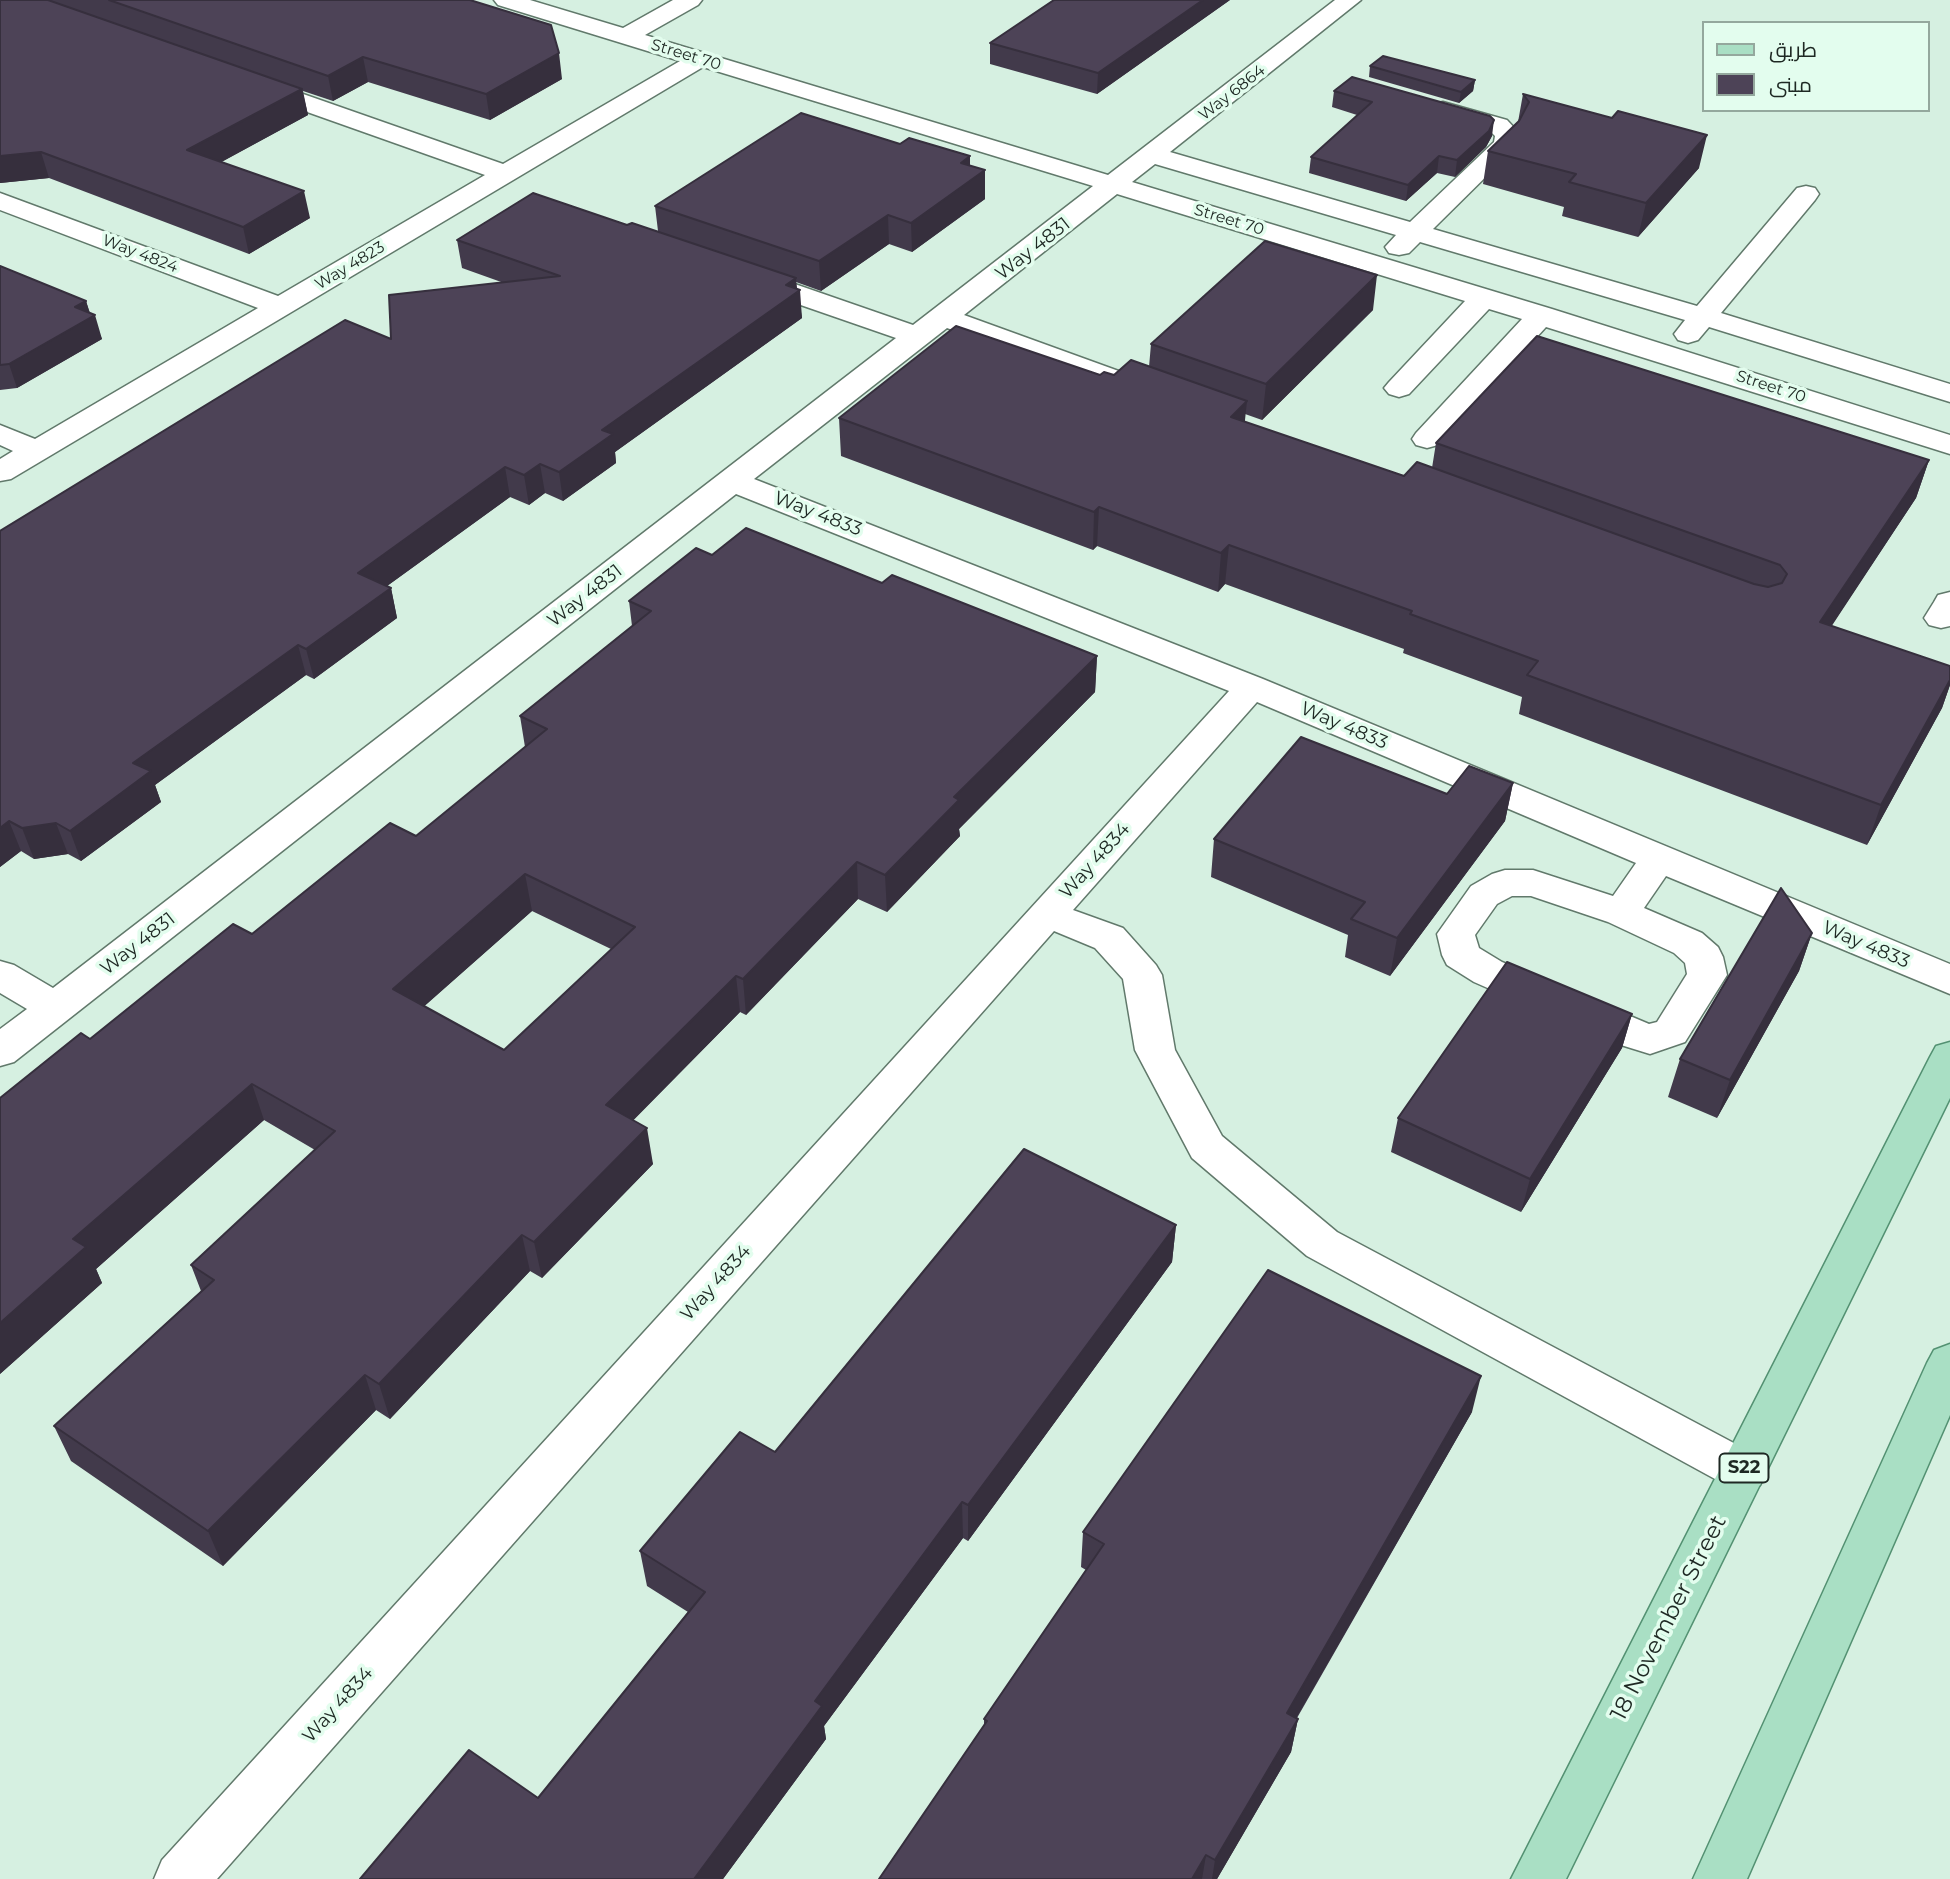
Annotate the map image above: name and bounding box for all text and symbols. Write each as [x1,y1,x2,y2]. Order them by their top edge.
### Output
legend [1702,21,1929,112]
street label: Street 70 [649,35,723,75]
text: طريق [1769,37,1817,62]
street label: Way 6864 [1195,61,1269,125]
text: مبنى [1769,72,1812,97]
street label: Street 70 [1192,200,1266,240]
street label: Way 4831 [991,213,1075,285]
street label: Way 4824 [100,231,180,277]
street label: Way 4823 [312,238,388,294]
street label: Street 70 [1734,367,1808,407]
street label: Way 4833 [771,487,865,541]
street label: Way 4831 [543,560,627,632]
street label: Way 4833 [1297,697,1391,755]
street label: Way 4834 [1055,818,1135,904]
street label: Way 4831 [96,908,180,980]
street label: Way 4833 [1819,916,1913,974]
street label: Way 4834 [676,1240,756,1326]
road number: S22 [1720,1454,1768,1483]
street label: 18 November Street [1605,1511,1733,1725]
street label: Way 4834 [298,1662,378,1748]

